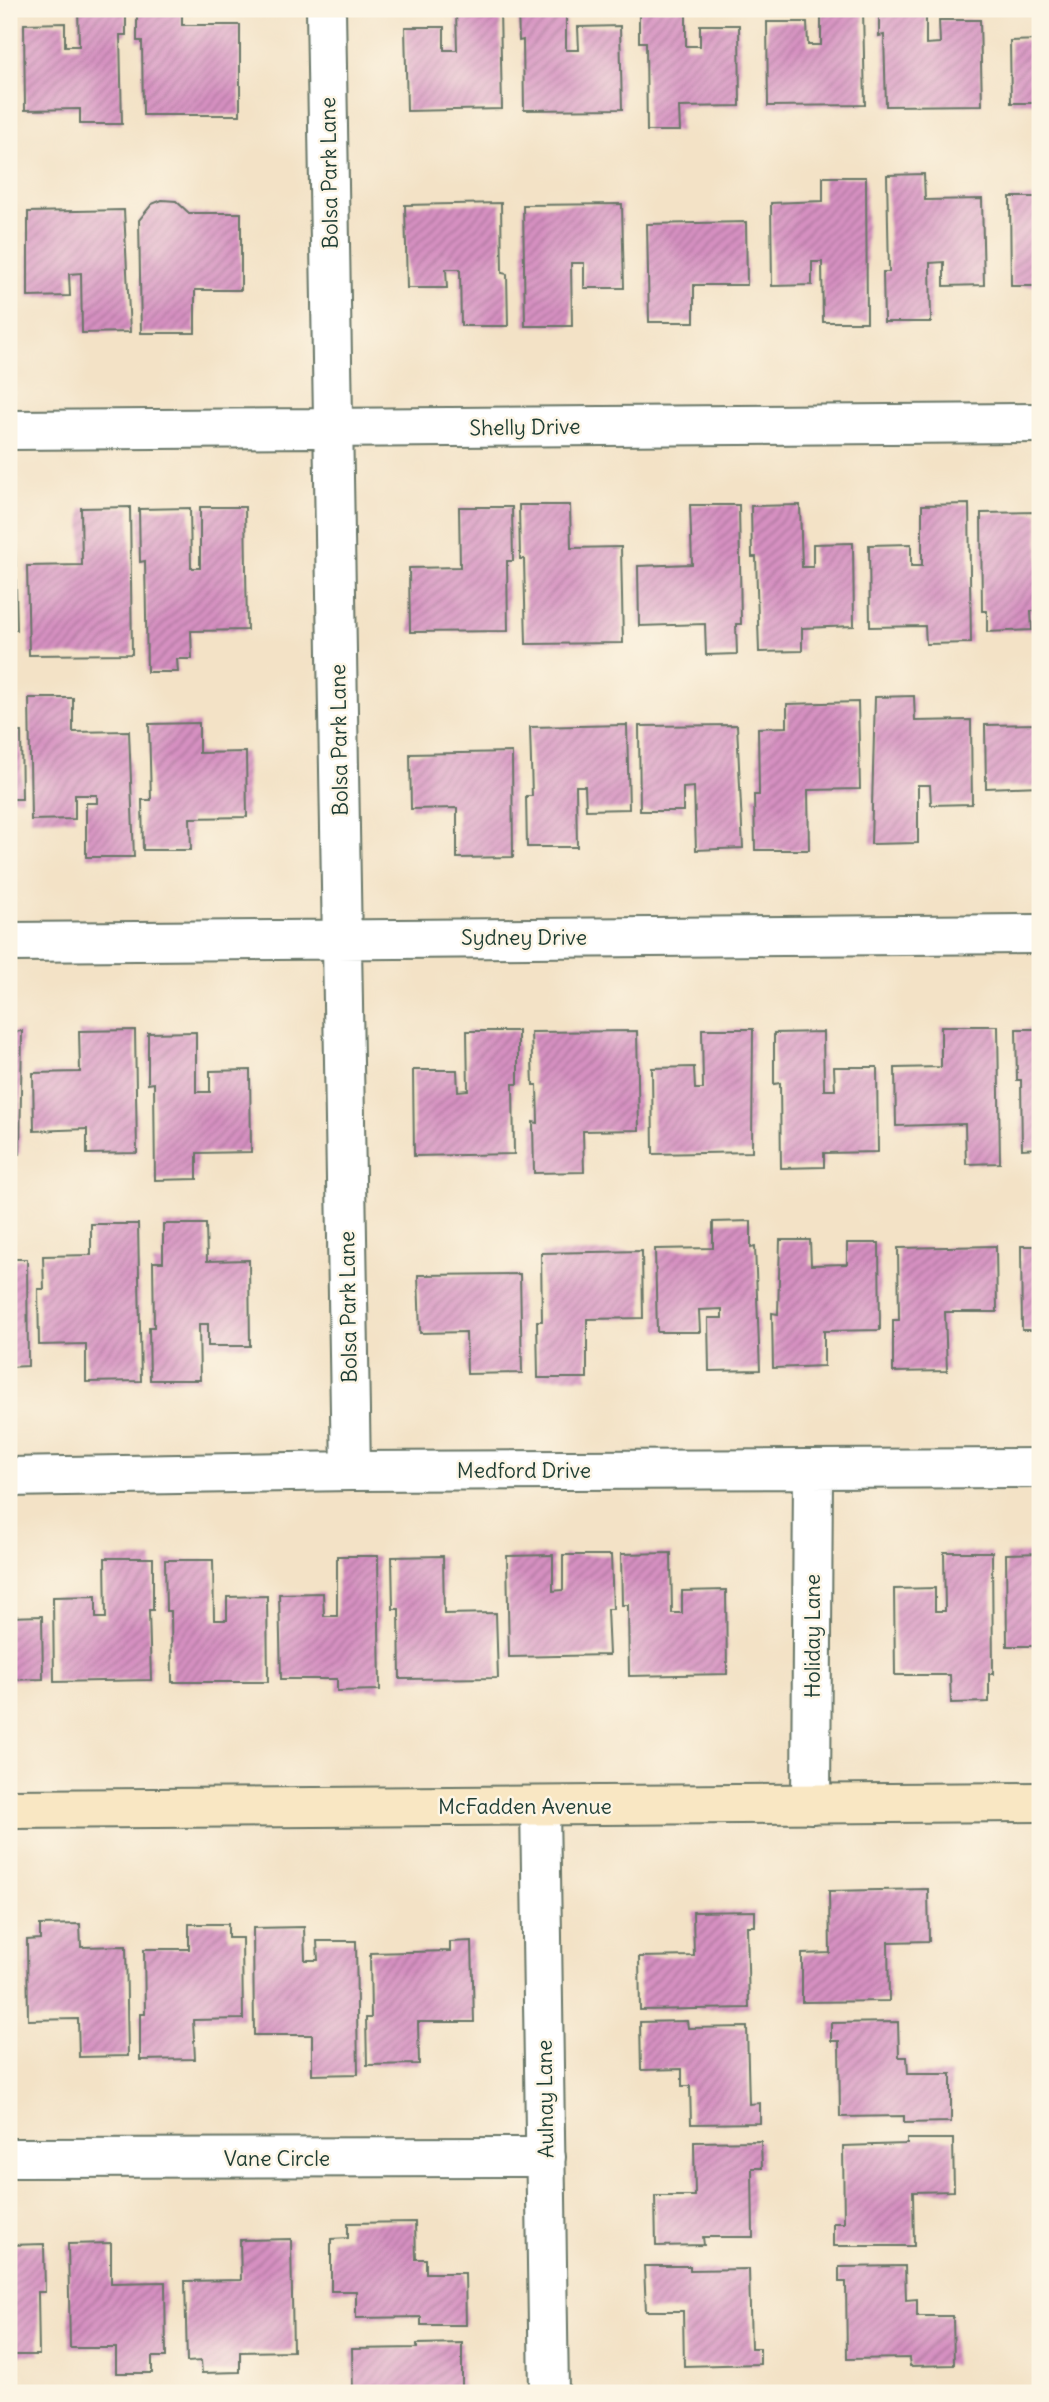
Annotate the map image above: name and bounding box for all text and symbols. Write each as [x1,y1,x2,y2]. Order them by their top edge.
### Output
street label: Bolsa Park Lane [314,97,344,249]
street label: Shelly Drive [469,413,581,441]
street label: Bolsa Park Lane [324,664,354,816]
street label: Sydney Drive [461,924,587,951]
street label: Bolsa Park Lane [333,1231,363,1383]
street label: Medford Drive [457,1457,591,1484]
street label: Holiday Lane [799,1574,826,1698]
street label: McFadden Avenue [438,1793,612,1820]
street label: Aulnay Lane [530,2040,560,2158]
street label: Vane Circle [224,2145,330,2172]

